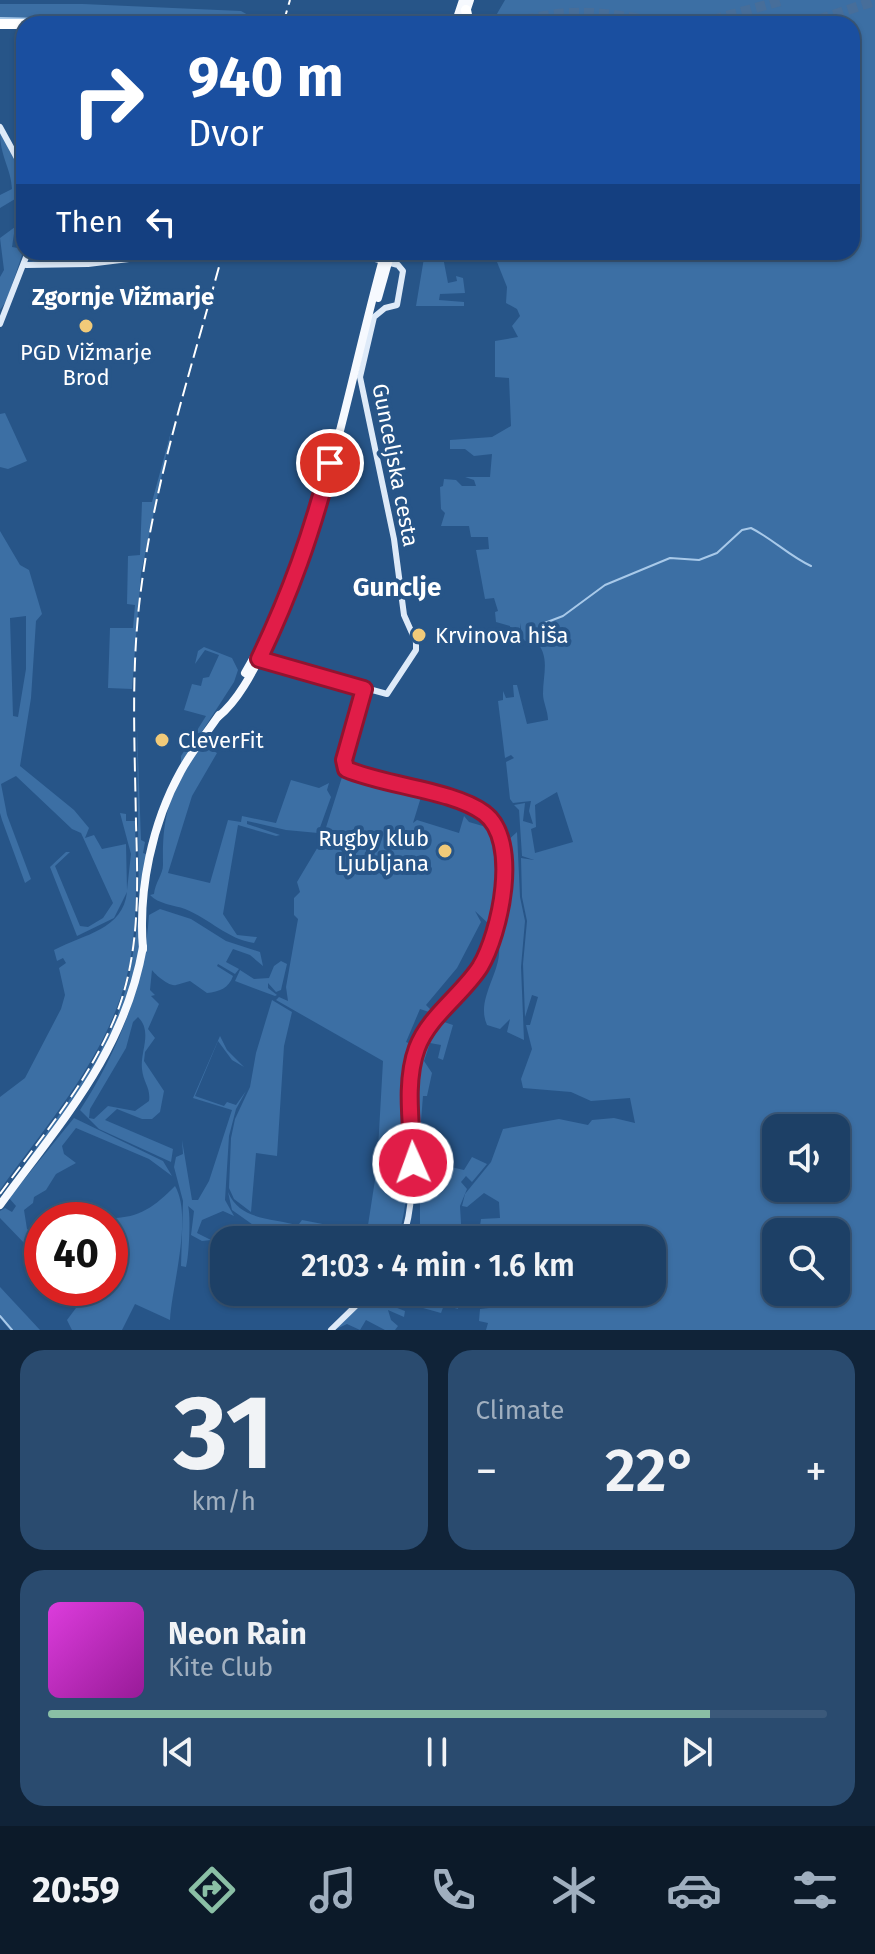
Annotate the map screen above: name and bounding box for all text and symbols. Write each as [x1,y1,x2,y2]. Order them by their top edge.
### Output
text: 940 m [188,44,344,111]
icon: right [56,48,160,152]
text: Dvor [188,112,264,156]
icon: left [139,200,183,244]
text: Then [56,204,123,240]
district label: Zgornje Vižmarje [32,283,214,311]
marker: PGD Vižmarje Brod [77,317,95,335]
place label: PGD Vižmarje Brod [20,339,152,391]
street label: Gunceljska cesta [366,381,425,549]
pin [296,429,364,497]
icon: arrive [308,441,352,485]
district label: Gunclje [353,572,441,603]
place label: Krvinova hiša [435,622,569,649]
marker: Krvinova hiša [410,626,428,644]
place label: CleverFit [178,727,264,754]
marker: CleverFit [153,731,171,749]
place label: Rugby klub Ljubljana [318,825,429,877]
marker: Rugby klub Ljubljana [436,842,454,860]
map controls [762,1114,850,1306]
button: sound [762,1114,850,1202]
position arrow [371,1121,455,1205]
speed limit sign: 40 [24,1202,128,1306]
button: search [762,1218,850,1306]
text: 21:03 · 4 min · 1.6 km [301,1248,575,1284]
text: 31 [174,1371,274,1496]
text: Climate [476,1395,564,1426]
text: 22° [605,1435,698,1507]
text: − [476,1445,498,1498]
text: + [805,1445,827,1498]
text: km/h [192,1486,256,1517]
text: Neon Rain [168,1616,307,1652]
text: Kite Club [168,1652,273,1683]
icon: previous [156,1730,200,1774]
icon: pause [415,1730,459,1774]
icon: next [675,1730,719,1774]
icon: directions [184,1862,240,1918]
icon: music [305,1862,361,1918]
icon: phone [425,1862,481,1918]
icon: climate [546,1862,602,1918]
icon: car [666,1862,722,1918]
icon: filters [787,1862,843,1918]
text: 20:59 [32,1868,120,1912]

